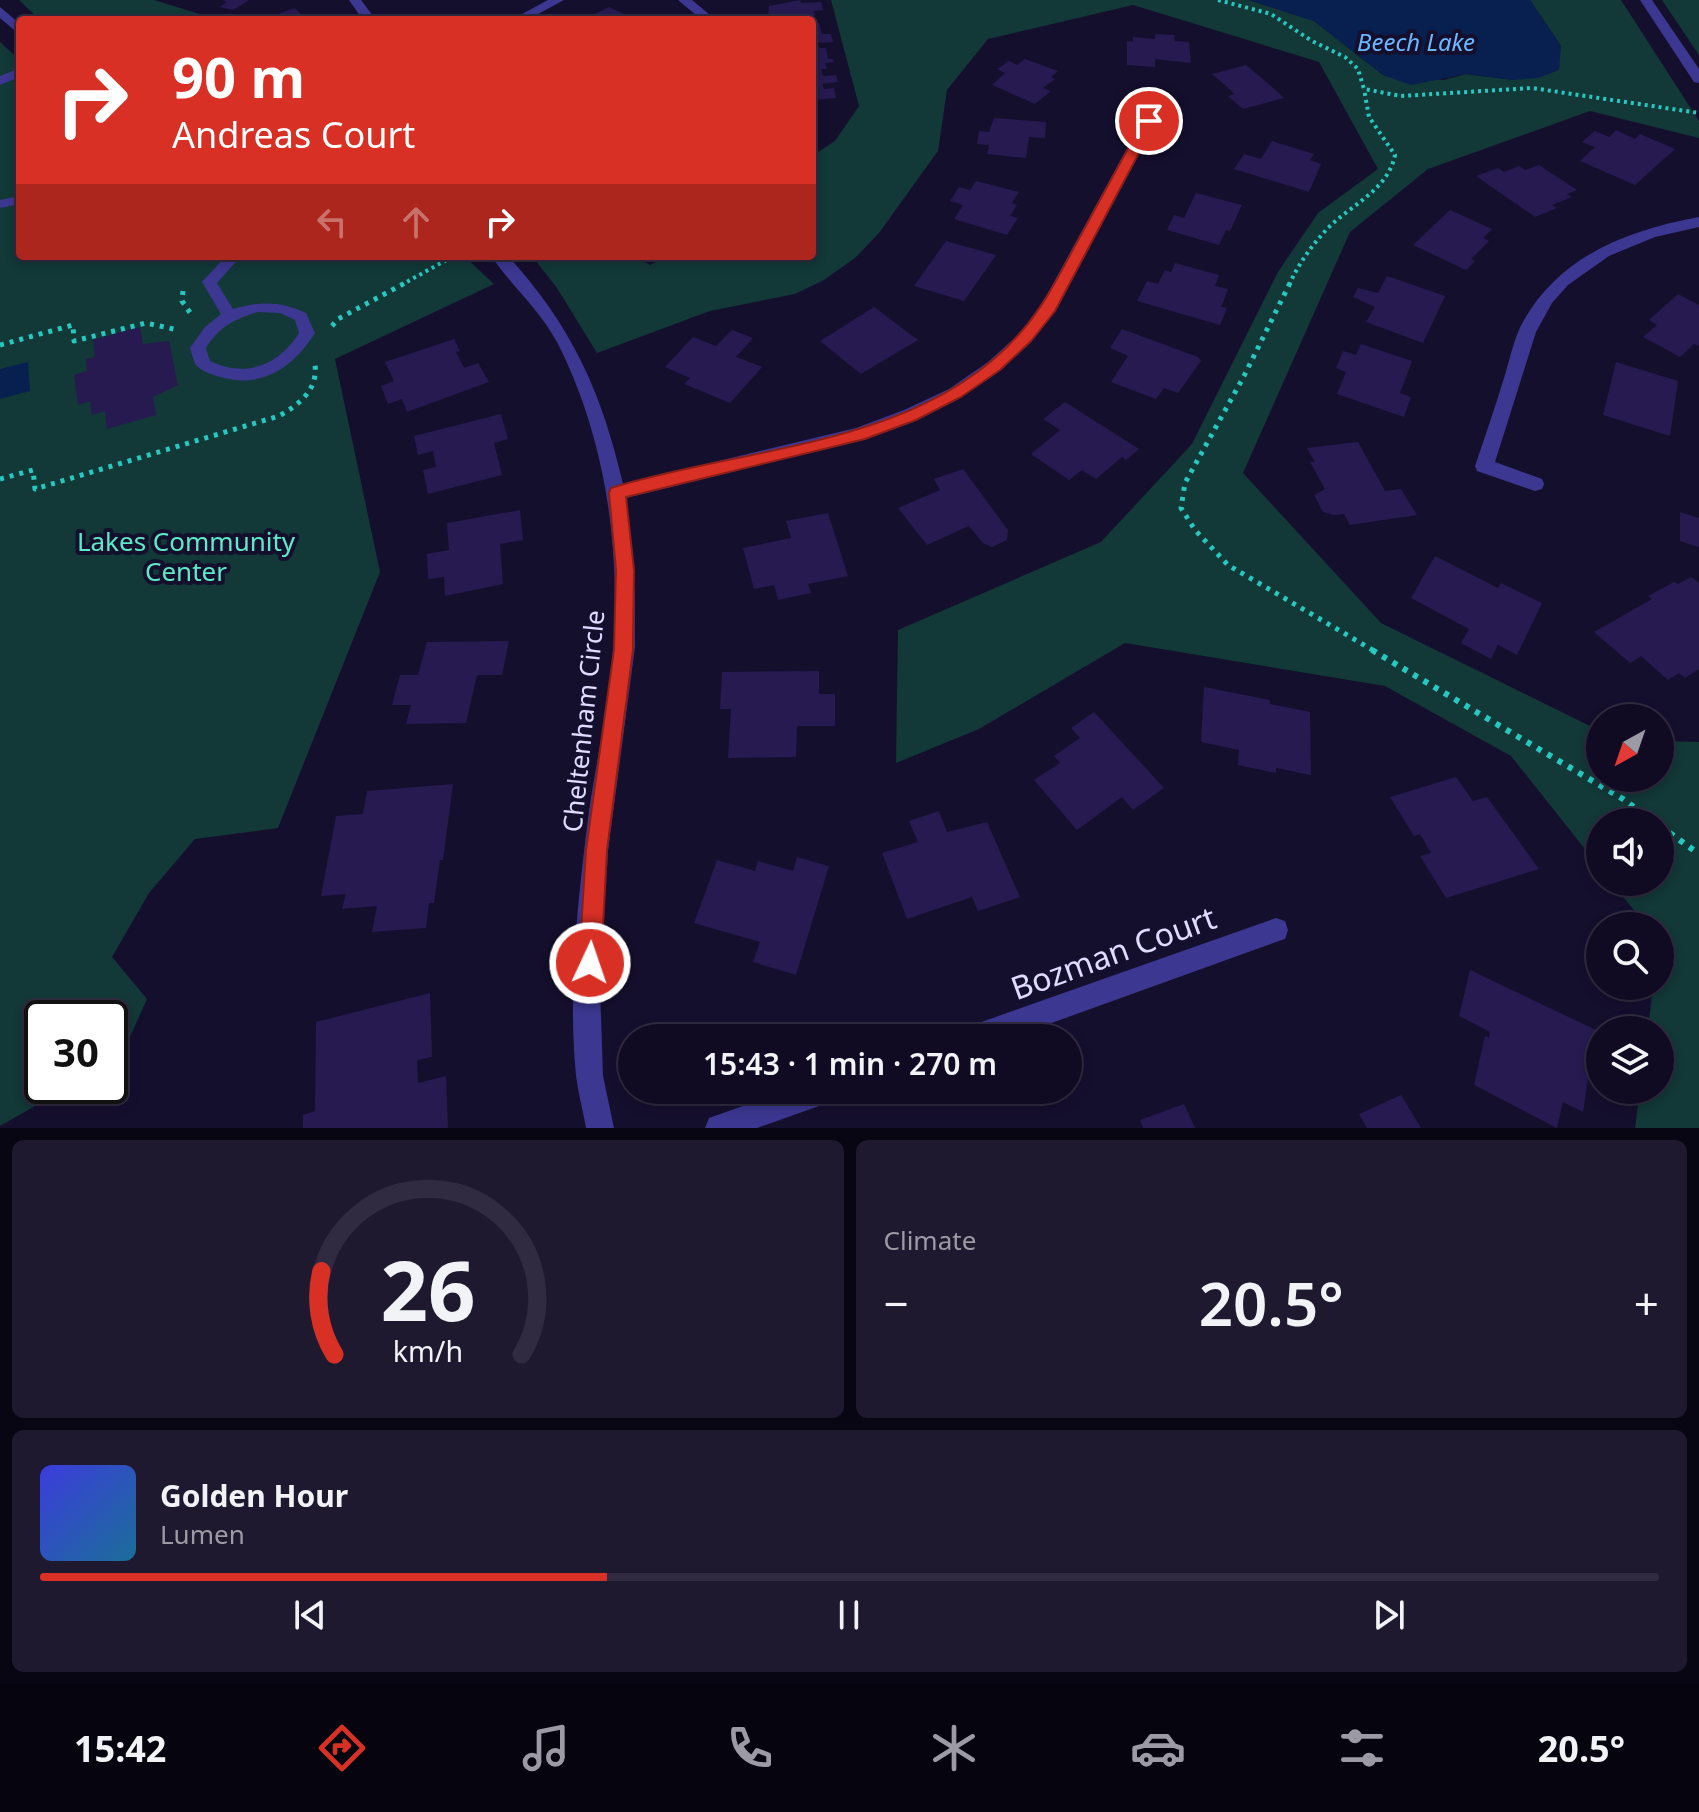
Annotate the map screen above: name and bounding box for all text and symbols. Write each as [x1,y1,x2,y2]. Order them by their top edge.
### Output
water label: Beech Lake [1357,25,1475,58]
text: 90 m [172,38,305,114]
icon: right [40,48,144,152]
pin [1115,87,1183,155]
icon: arrive [1127,99,1171,143]
text: Andreas Court [172,110,415,159]
icon: left [310,200,354,244]
icon: ahead [394,200,438,244]
icon: right [478,200,522,244]
park label: Lakes Community Center [77,523,296,589]
street label: Cheltenham Circle [553,608,613,834]
north arrow [1586,704,1674,792]
map controls [1586,704,1674,1104]
button: sound [1586,808,1674,896]
street label: Bozman Court [1005,895,1221,1009]
button: search [1586,912,1674,1000]
position arrow [548,921,632,1005]
speed limit sign: 30 [24,1000,128,1104]
button: layers [1586,1016,1674,1104]
text: 15:43 · 1 min · 270 m [703,1043,997,1084]
text: Climate [884,1222,976,1258]
text: 26 [380,1232,475,1345]
text: 20.5° [1199,1262,1344,1344]
text: − [884,1273,909,1333]
text: + [1634,1273,1659,1333]
text: km/h [393,1331,463,1370]
text: Golden Hour [160,1475,348,1516]
text: Lumen [160,1516,245,1552]
icon: previous [288,1593,332,1637]
icon: pause [827,1593,871,1637]
icon: next [1367,1593,1411,1637]
icon: directions [314,1720,370,1776]
icon: music [518,1720,574,1776]
icon: phone [722,1720,778,1776]
icon: climate [926,1720,982,1776]
icon: car [1130,1720,1186,1776]
icon: filters [1334,1720,1390,1776]
text: 15:42 [74,1724,166,1773]
text: 20.5° [1538,1724,1625,1773]

